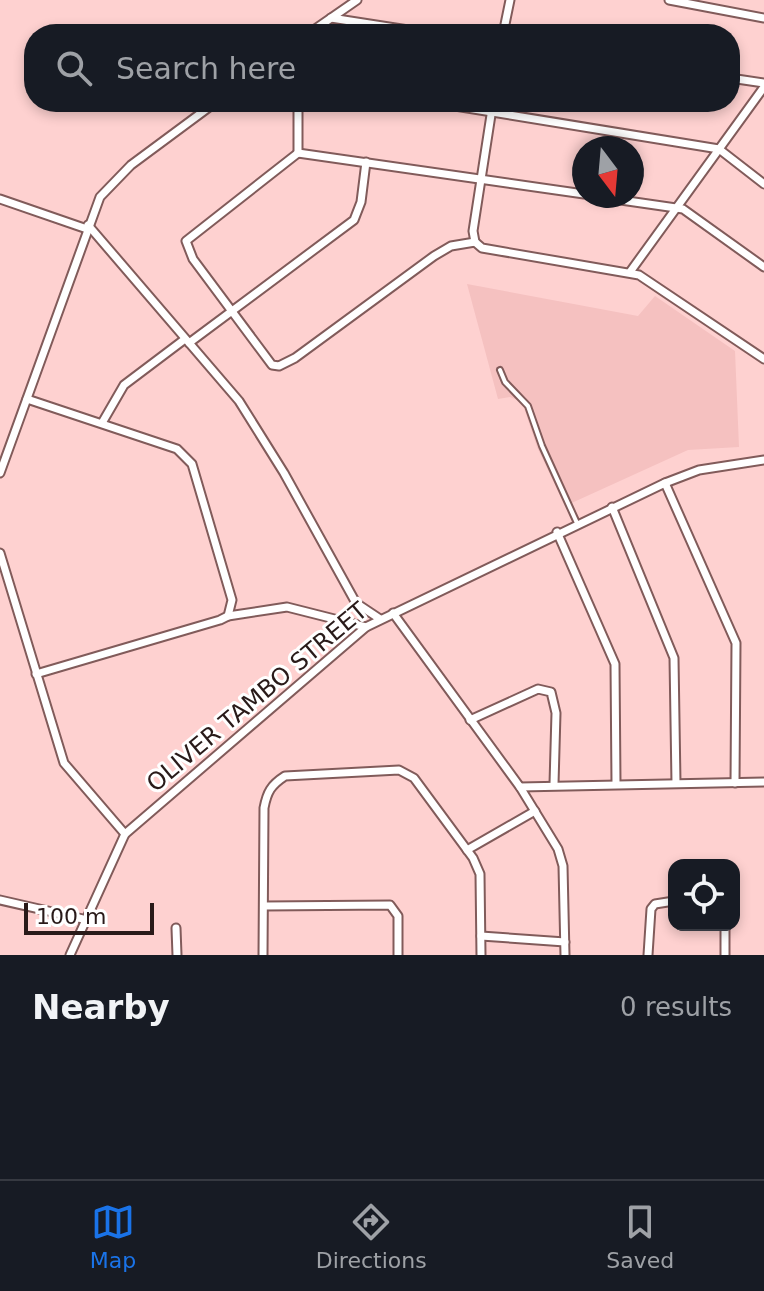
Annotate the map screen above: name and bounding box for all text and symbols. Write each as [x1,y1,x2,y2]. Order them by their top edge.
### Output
search box [24,24,740,112]
icon: search [52,46,96,90]
text: Search here [116,51,296,86]
north arrow [572,136,644,208]
street label: OLIVER TAMBO STREET [141,596,373,797]
map controls [668,859,740,931]
button: locate [668,859,740,931]
scale bar [24,899,154,935]
text: 100 m [36,904,106,929]
text: Nearby [32,987,170,1027]
text: 0 results [620,992,732,1022]
tab: Map [90,1200,136,1273]
tab: Directions [316,1200,427,1273]
tab: Saved [606,1200,674,1273]

